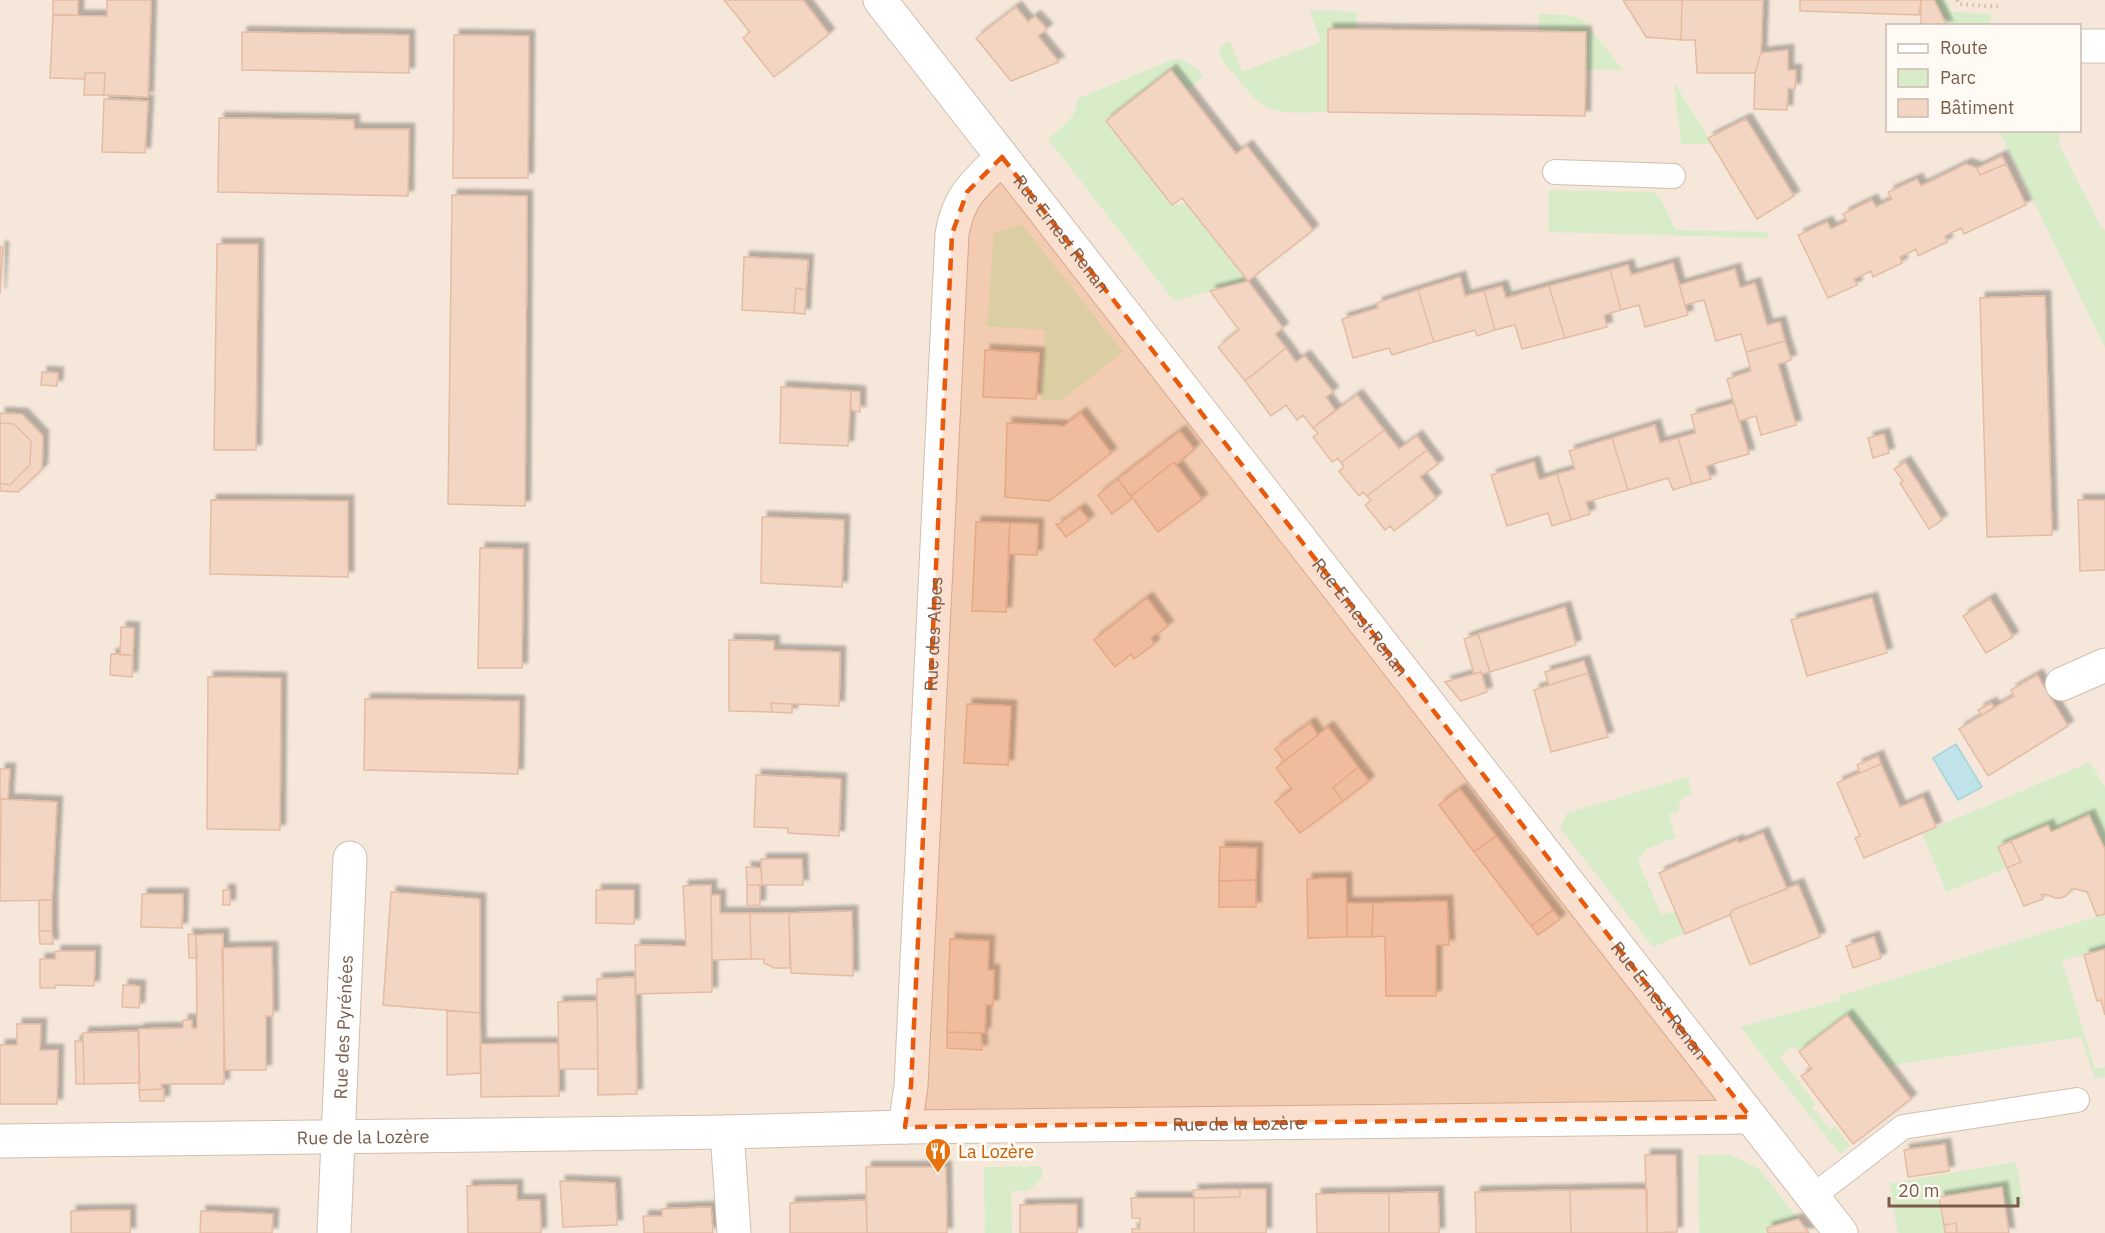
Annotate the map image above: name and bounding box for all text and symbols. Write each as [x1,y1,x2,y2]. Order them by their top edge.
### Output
legend [1886,24,2081,132]
text: Route [1940,36,1988,59]
text: Parc [1940,66,1976,89]
text: Bâtiment [1940,96,2014,119]
street label: Rue Ernest Renan [1009,170,1115,297]
street label: Rue Ernest Renan [1308,553,1414,680]
street label: Rue des Alpes [919,576,947,692]
street label: Rue Ernest Renan [1606,936,1713,1064]
street label: Rue des Pyrénées [328,955,357,1100]
street label: Rue de la Lozère [1172,1111,1305,1135]
street label: Rue de la Lozère [297,1124,430,1149]
restaurant icon: La Lozère [923,1136,953,1174]
place label: La Lozère [958,1140,1034,1163]
scale bar [1889,1170,2018,1208]
text: 20 m [1898,1179,1940,1202]

